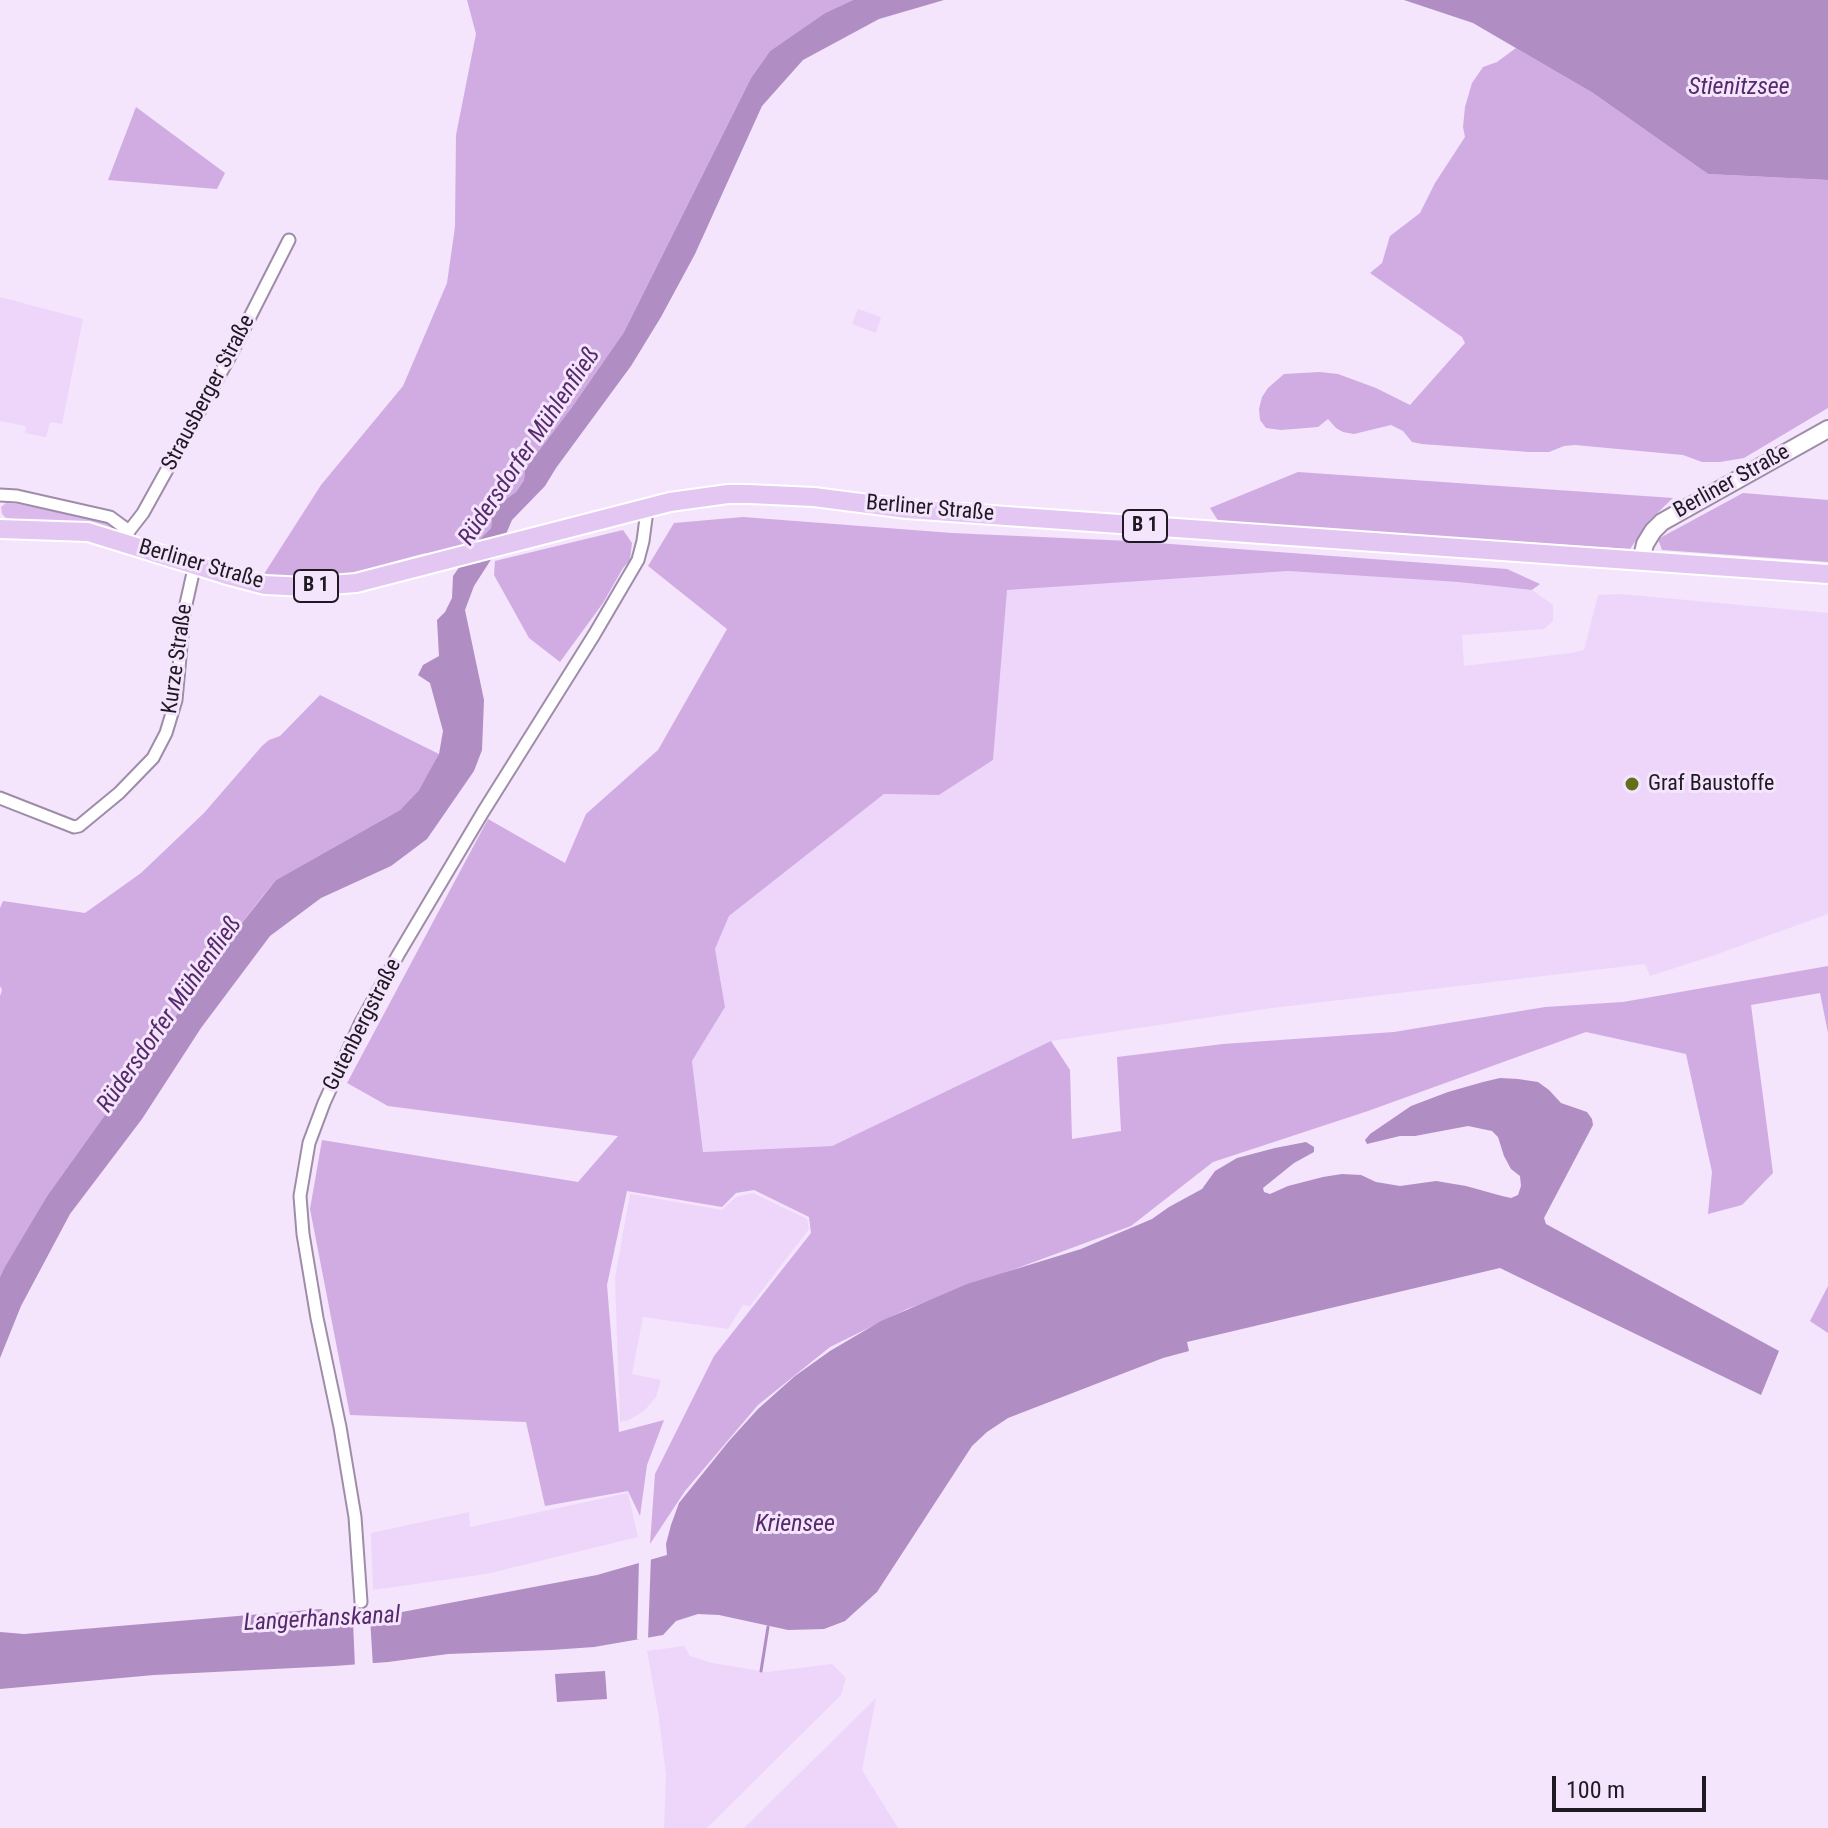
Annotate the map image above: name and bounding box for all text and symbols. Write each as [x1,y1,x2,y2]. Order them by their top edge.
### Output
water label: Stienitzsee [1688,74,1790,102]
street label: Strausberger Straße [157,311,261,475]
water label: Rüdersdorfer Mühlenfließ [453,343,607,551]
street label: Berliner Straße [1669,439,1795,525]
street label: Berliner Straße [865,490,995,528]
road number: B 1 [1123,510,1167,542]
street label: Berliner Straße [136,535,266,595]
road number: B 1 [294,570,338,602]
street label: Kurze Straße [157,602,199,716]
place label: Graf Baustoffe [1648,771,1774,797]
marker: Graf Baustoffe [1623,775,1641,793]
water label: Rüdersdorfer Mühlenfließ [92,911,248,1119]
street label: Gutenbergstraße [318,955,408,1095]
water label: Kriensee [755,1511,835,1539]
water label: Langerhanskanal [243,1602,401,1638]
scale bar [1556,1760,1710,1810]
text: 100 m [1566,1776,1625,1804]

